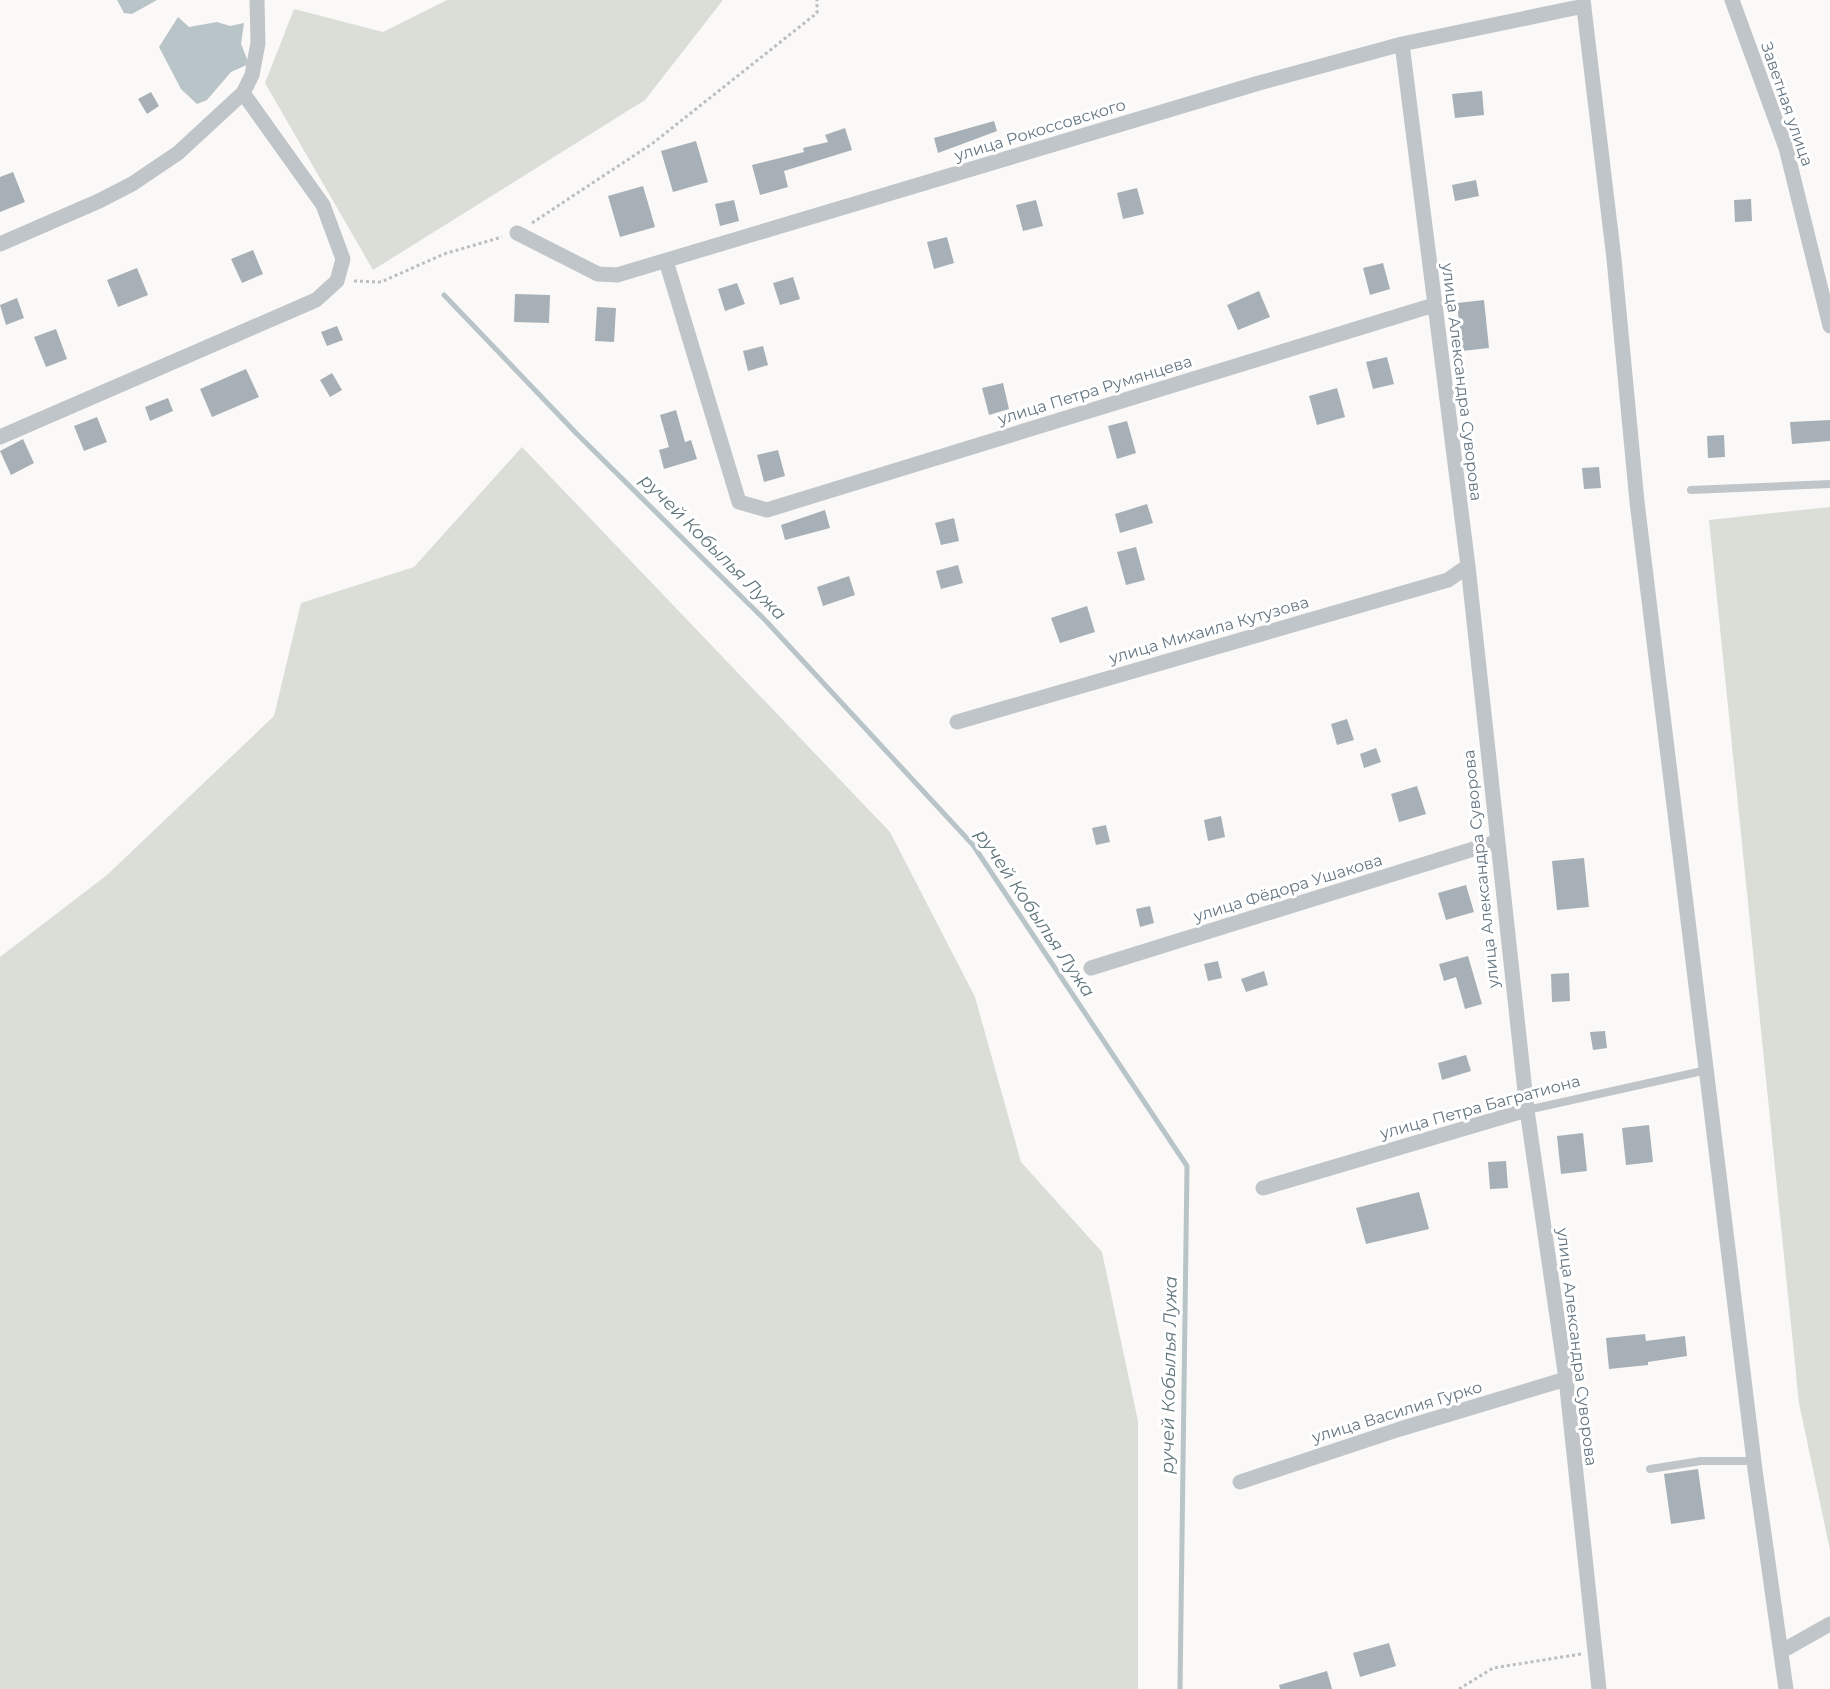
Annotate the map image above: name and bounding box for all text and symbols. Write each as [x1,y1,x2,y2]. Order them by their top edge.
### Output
street label: Заветная улица [1757,39,1817,169]
street label: улица Рокоссовского [951,95,1128,165]
street label: улица Александра Суворова [1438,261,1486,502]
street label: улица Петра Румянцева [995,351,1194,429]
water label: ручей Кобылья Лужа [635,469,791,625]
street label: улица Михаила Кутузова [1106,592,1311,668]
street label: улица Александра Суворова [1459,749,1503,990]
water label: ручей Кобылья Лужа [970,825,1100,1001]
street label: улица Фёдора Ушакова [1190,850,1385,926]
street label: улица Петра Багратиона [1377,1071,1582,1143]
street label: улица Александра Суворова [1553,1226,1601,1467]
water label: ручей Кобылья Лужа [1156,1276,1182,1474]
street label: улица Василия Гурко [1309,1377,1484,1447]

